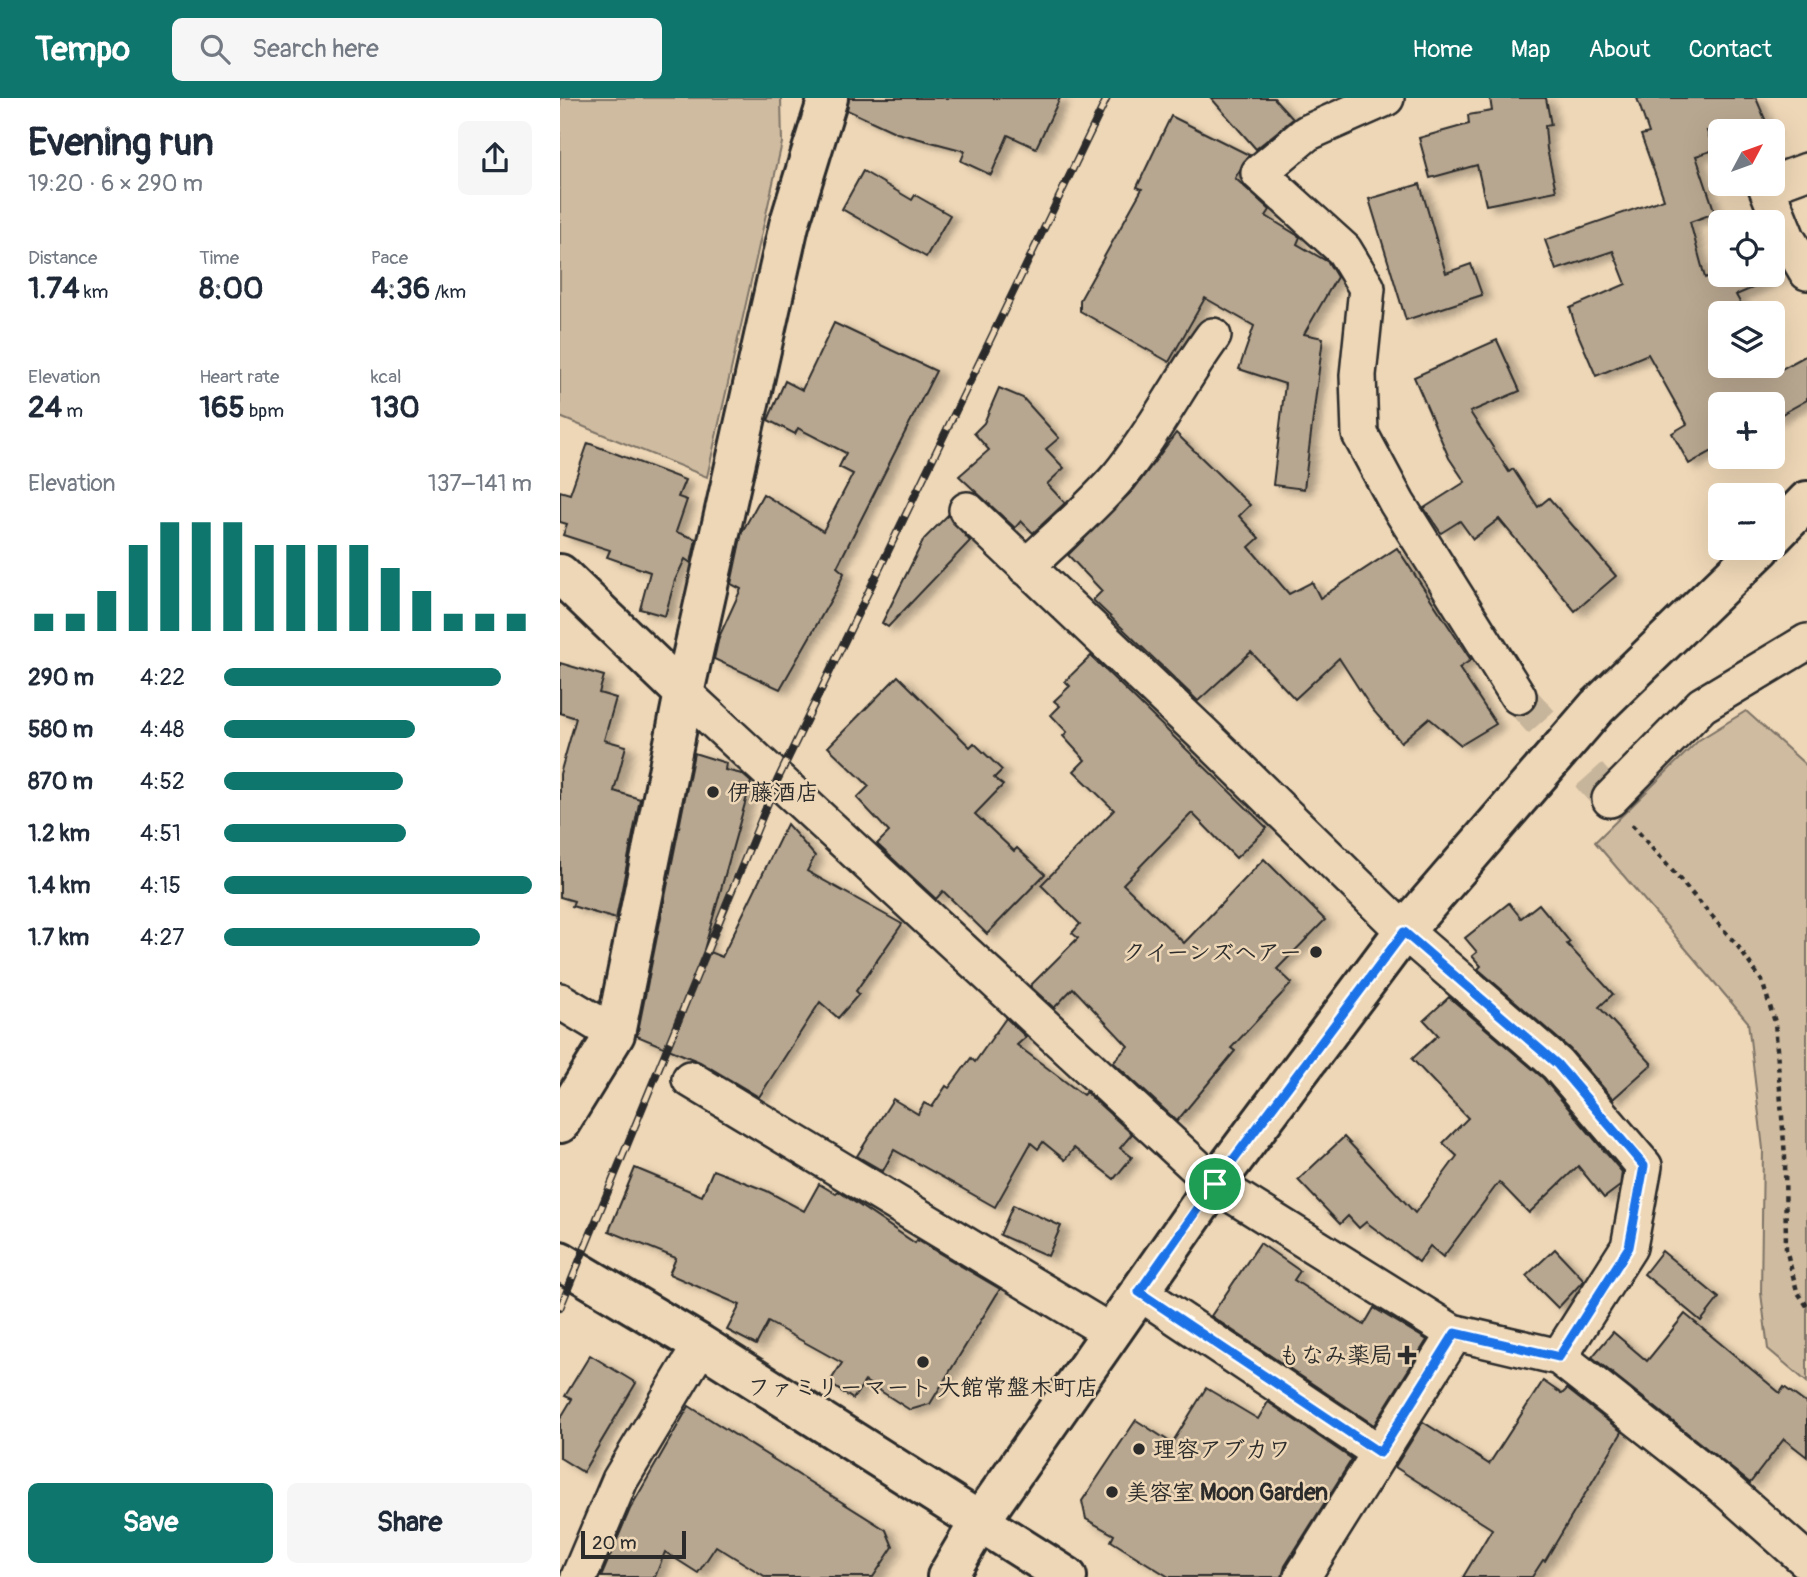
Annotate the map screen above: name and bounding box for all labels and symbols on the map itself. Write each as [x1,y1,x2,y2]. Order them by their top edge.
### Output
north arrow [1708,119,1785,196]
place label: 伊藤酒店 [727,778,819,807]
marker: 伊藤酒店 [705,784,721,800]
place label: クイーンズヘアー [1123,938,1302,967]
marker: クイーンズヘアー [1308,944,1324,960]
pin [1185,1154,1245,1214]
place label: もなみ薬局 [1278,1341,1393,1370]
marker: もなみ薬局 [1399,1347,1415,1363]
marker: ファミリーマート 大館常盤木町店 [915,1354,931,1370]
place label: ファミリーマート 大館常盤木町店 [748,1373,1098,1402]
place label: 理容アブカワ [1153,1435,1291,1464]
marker: 理容アブカワ [1131,1441,1147,1457]
place label: 美容室 Moon Garden [1126,1478,1328,1507]
marker: 美容室 Moon Garden [1104,1484,1120,1500]
scale bar [581,1528,686,1560]

